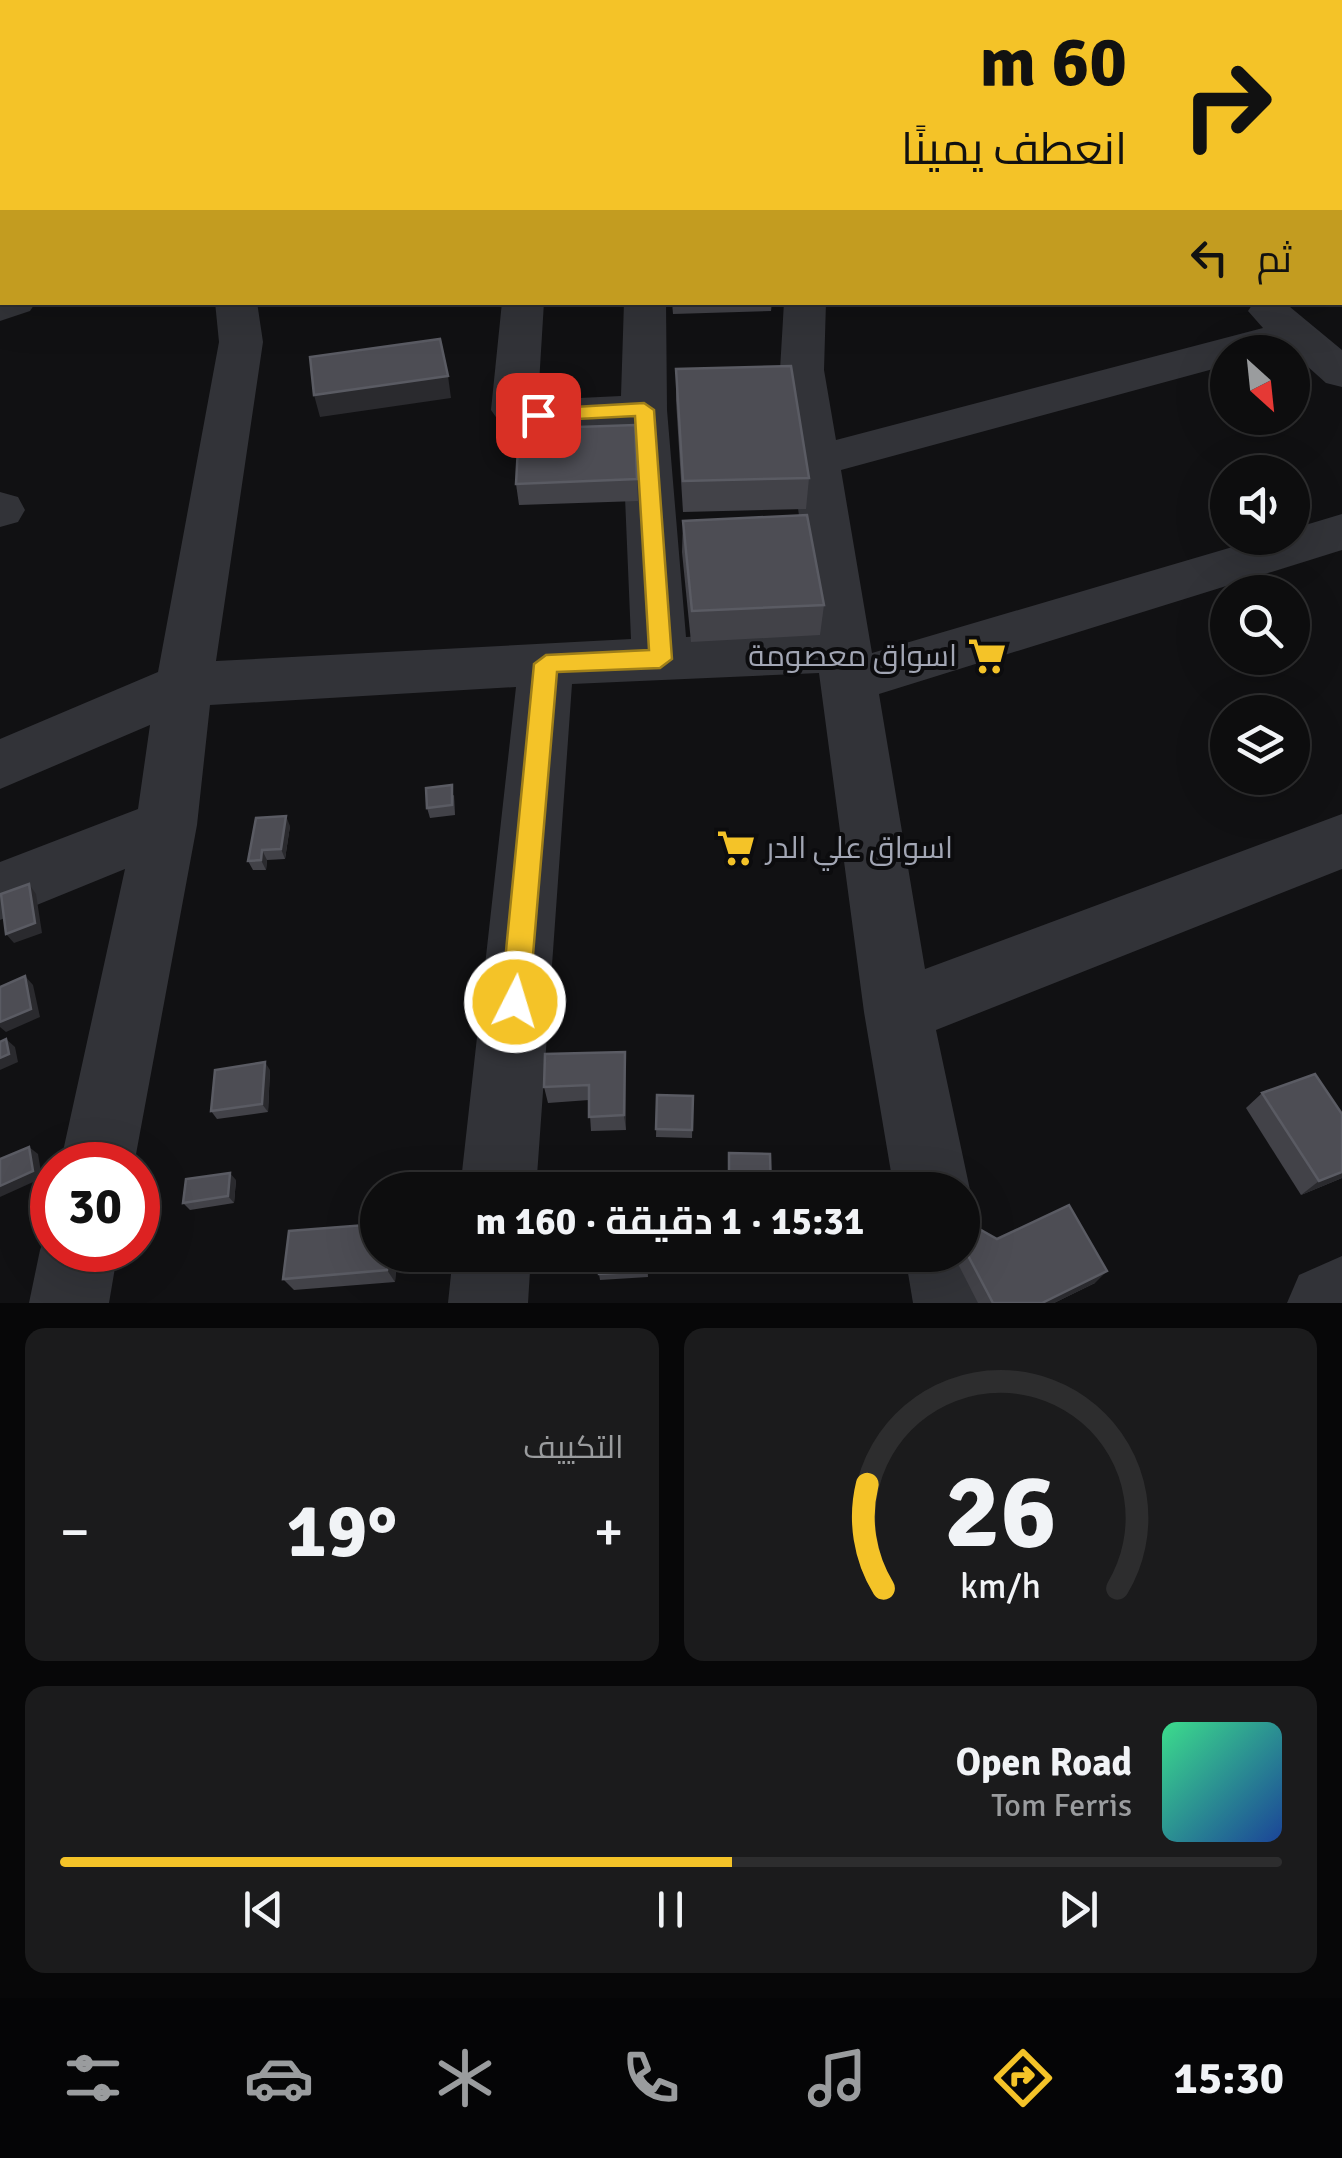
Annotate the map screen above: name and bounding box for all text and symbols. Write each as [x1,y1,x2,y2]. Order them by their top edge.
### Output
text: 60 m [979,19,1127,105]
icon: right [1162,40,1292,170]
text: انعطف يمينًا [901,122,1127,177]
icon: left [1182,230,1237,285]
text: ثم [1257,236,1292,283]
north arrow [1210,335,1310,435]
map controls [1210,335,1310,795]
pin [496,373,581,458]
icon: arrive [511,388,566,443]
button: sound [1210,455,1310,555]
button: search [1210,575,1310,675]
supermarket icon: اسواق معصومة [966,635,1008,677]
place label: اسواق معصومة [748,638,957,675]
button: layers [1210,695,1310,795]
supermarket icon: اسواق علي الدر [715,827,757,869]
place label: اسواق علي الدر [764,830,953,871]
position arrow [463,950,567,1054]
speed limit sign: 30 [30,1142,160,1272]
text: 15:31 · 1 دقيقة · 160 m [476,1198,864,1245]
text: التكييف [523,1428,624,1467]
text: 26 [944,1448,1056,1576]
text: 19° [286,1485,397,1578]
text: − [60,1498,90,1566]
text: + [594,1498,624,1566]
text: km/h [960,1564,1041,1608]
text: Open Road [956,1739,1132,1786]
text: Tom Ferris [991,1786,1132,1825]
icon: previous [236,1882,291,1937]
icon: pause [643,1882,698,1937]
icon: next [1051,1882,1106,1937]
icon: filters [58,2043,128,2113]
icon: car [244,2043,314,2113]
icon: climate [430,2043,500,2113]
icon: phone [616,2043,686,2113]
icon: music [802,2043,872,2113]
icon: directions [988,2043,1058,2113]
text: 15:30 [1174,2051,1284,2106]

